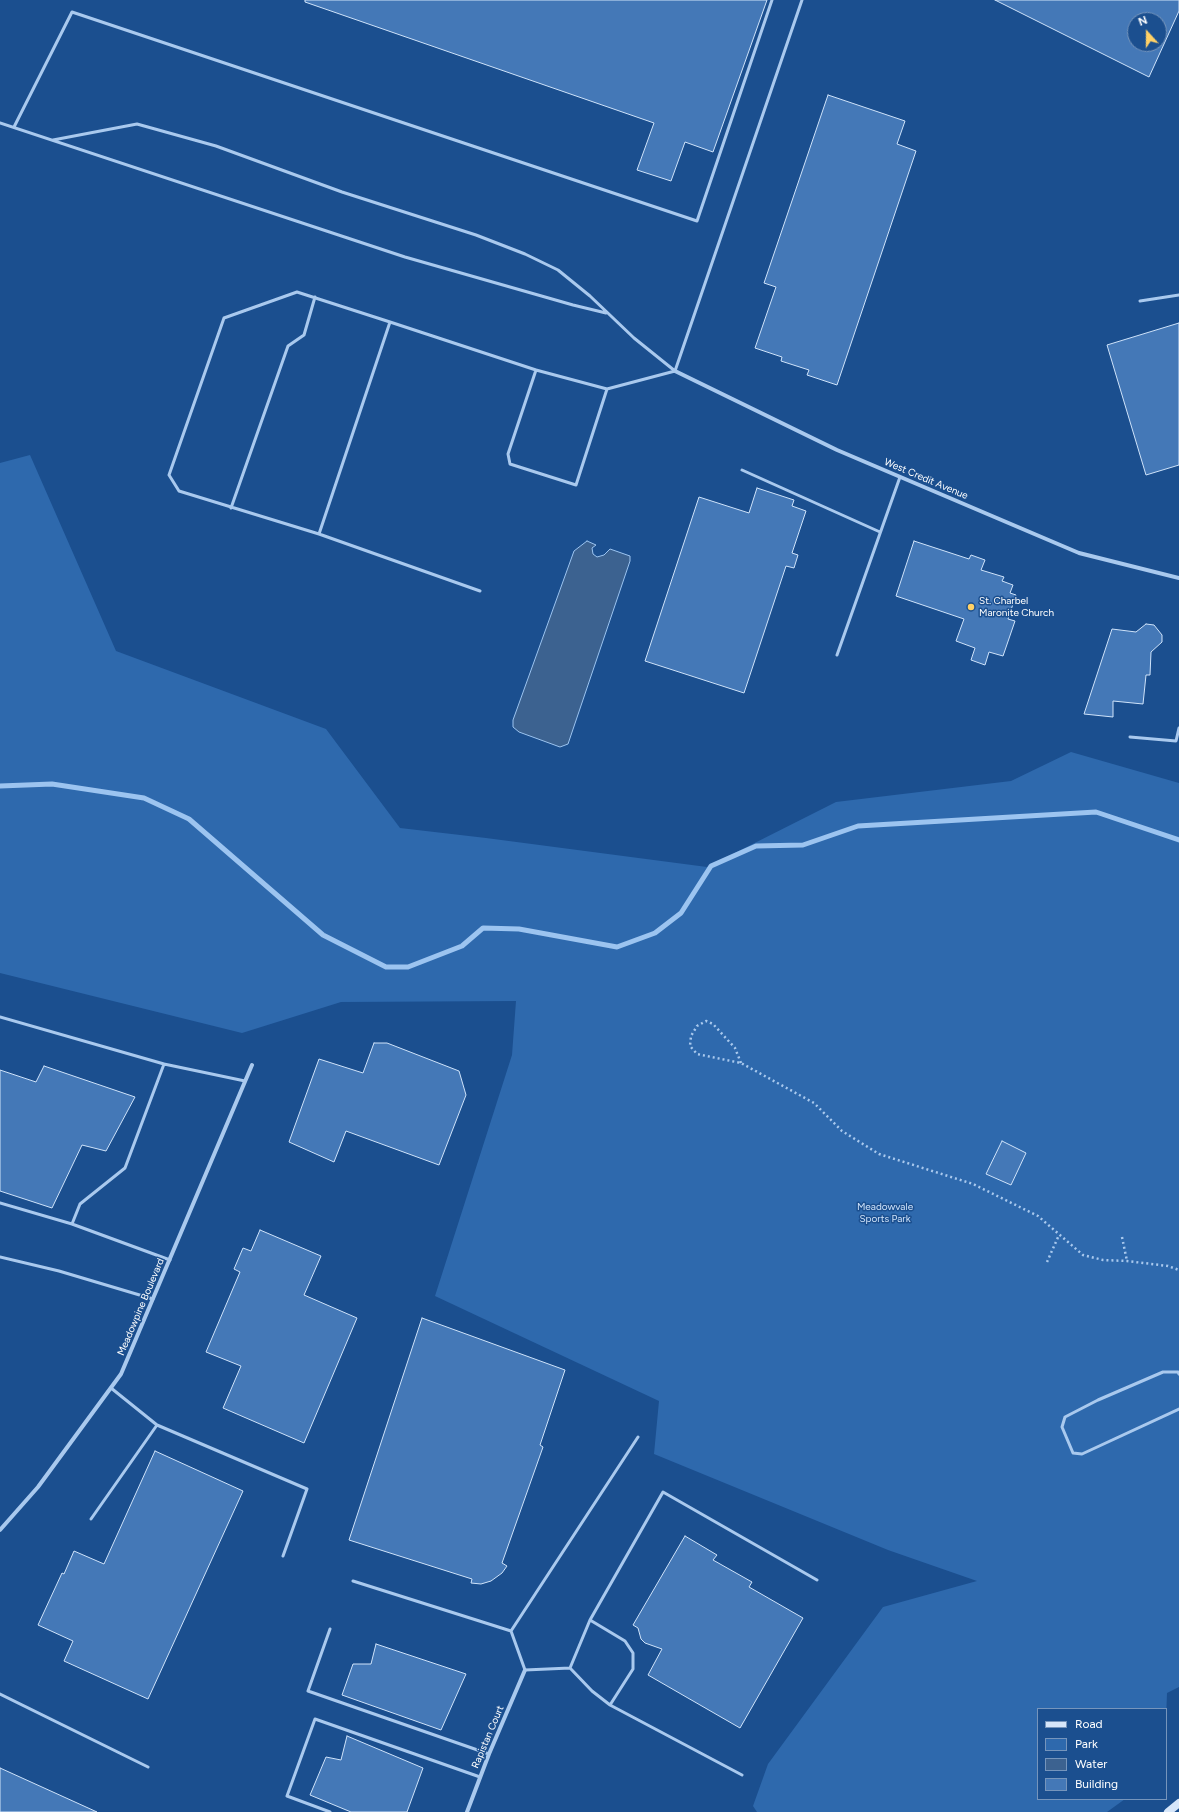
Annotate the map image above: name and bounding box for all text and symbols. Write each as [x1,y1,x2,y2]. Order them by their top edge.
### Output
north arrow [1127,12,1167,52]
text: N [1137,14,1149,29]
street label: West Credit Avenue [882,456,970,502]
place label: St. Charbel Maronite Church [979,595,1054,618]
marker: St. Charbel Maronite Church [966,602,976,612]
park label: Meadowvale Sports Park [857,1201,913,1224]
street label: Meadowpine Boulevard [115,1257,167,1357]
street label: Rapistan Court [469,1704,507,1770]
legend [1037,1708,1167,1800]
text: Road [1075,1717,1103,1731]
text: Park [1075,1737,1098,1751]
text: Water [1075,1757,1107,1771]
text: Building [1075,1777,1118,1791]

